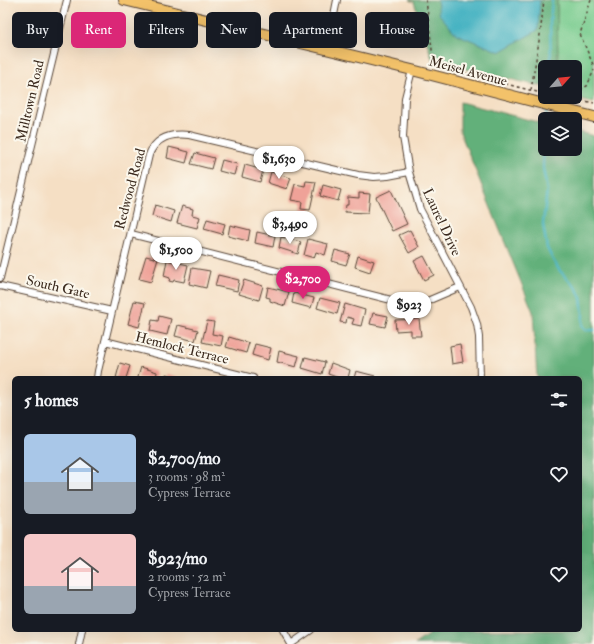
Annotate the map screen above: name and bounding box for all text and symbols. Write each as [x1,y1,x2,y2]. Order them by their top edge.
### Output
chip: Buy [12,12,63,48]
chip: Rent [71,12,126,48]
chip: Filters [134,12,198,48]
chip: New [206,12,261,48]
chip: Apartment [269,12,357,48]
chip: House [365,12,429,48]
street label: Meisel Avenue [427,52,509,90]
street label: Milltown Road [12,58,48,144]
north arrow [538,60,582,104]
map controls [538,60,582,156]
button: layers [538,112,582,156]
street label: Redwood Road [111,146,149,232]
pin: $1,630 [246,146,312,180]
text: $1,630 [262,151,296,167]
street label: Laurel Drive [419,185,465,259]
pin: $3,490 [257,211,323,245]
text: $3,490 [272,216,308,232]
pin: $1,500 [143,237,209,271]
text: $1,500 [159,242,193,258]
pin: $2,700 [270,266,336,300]
street label: South Gate [25,271,91,303]
text: $2,700 [285,271,321,287]
pin: $923 [385,292,433,326]
text: $923 [396,297,422,313]
street label: Hemlock Terrace [133,328,231,368]
icon: filters [548,389,570,411]
text: 5 homes [24,390,78,411]
text: $2,700/mo [148,448,221,469]
icon: home [56,450,104,498]
icon: heart [548,463,570,485]
text: 3 rooms · 98 m² [148,469,225,485]
text: Cypress Terrace [148,485,231,501]
text: $923/mo [148,548,207,569]
icon: home [56,550,104,598]
icon: heart [548,563,570,585]
text: 2 rooms · 52 m² [148,569,226,585]
text: Cypress Terrace [148,585,231,601]

